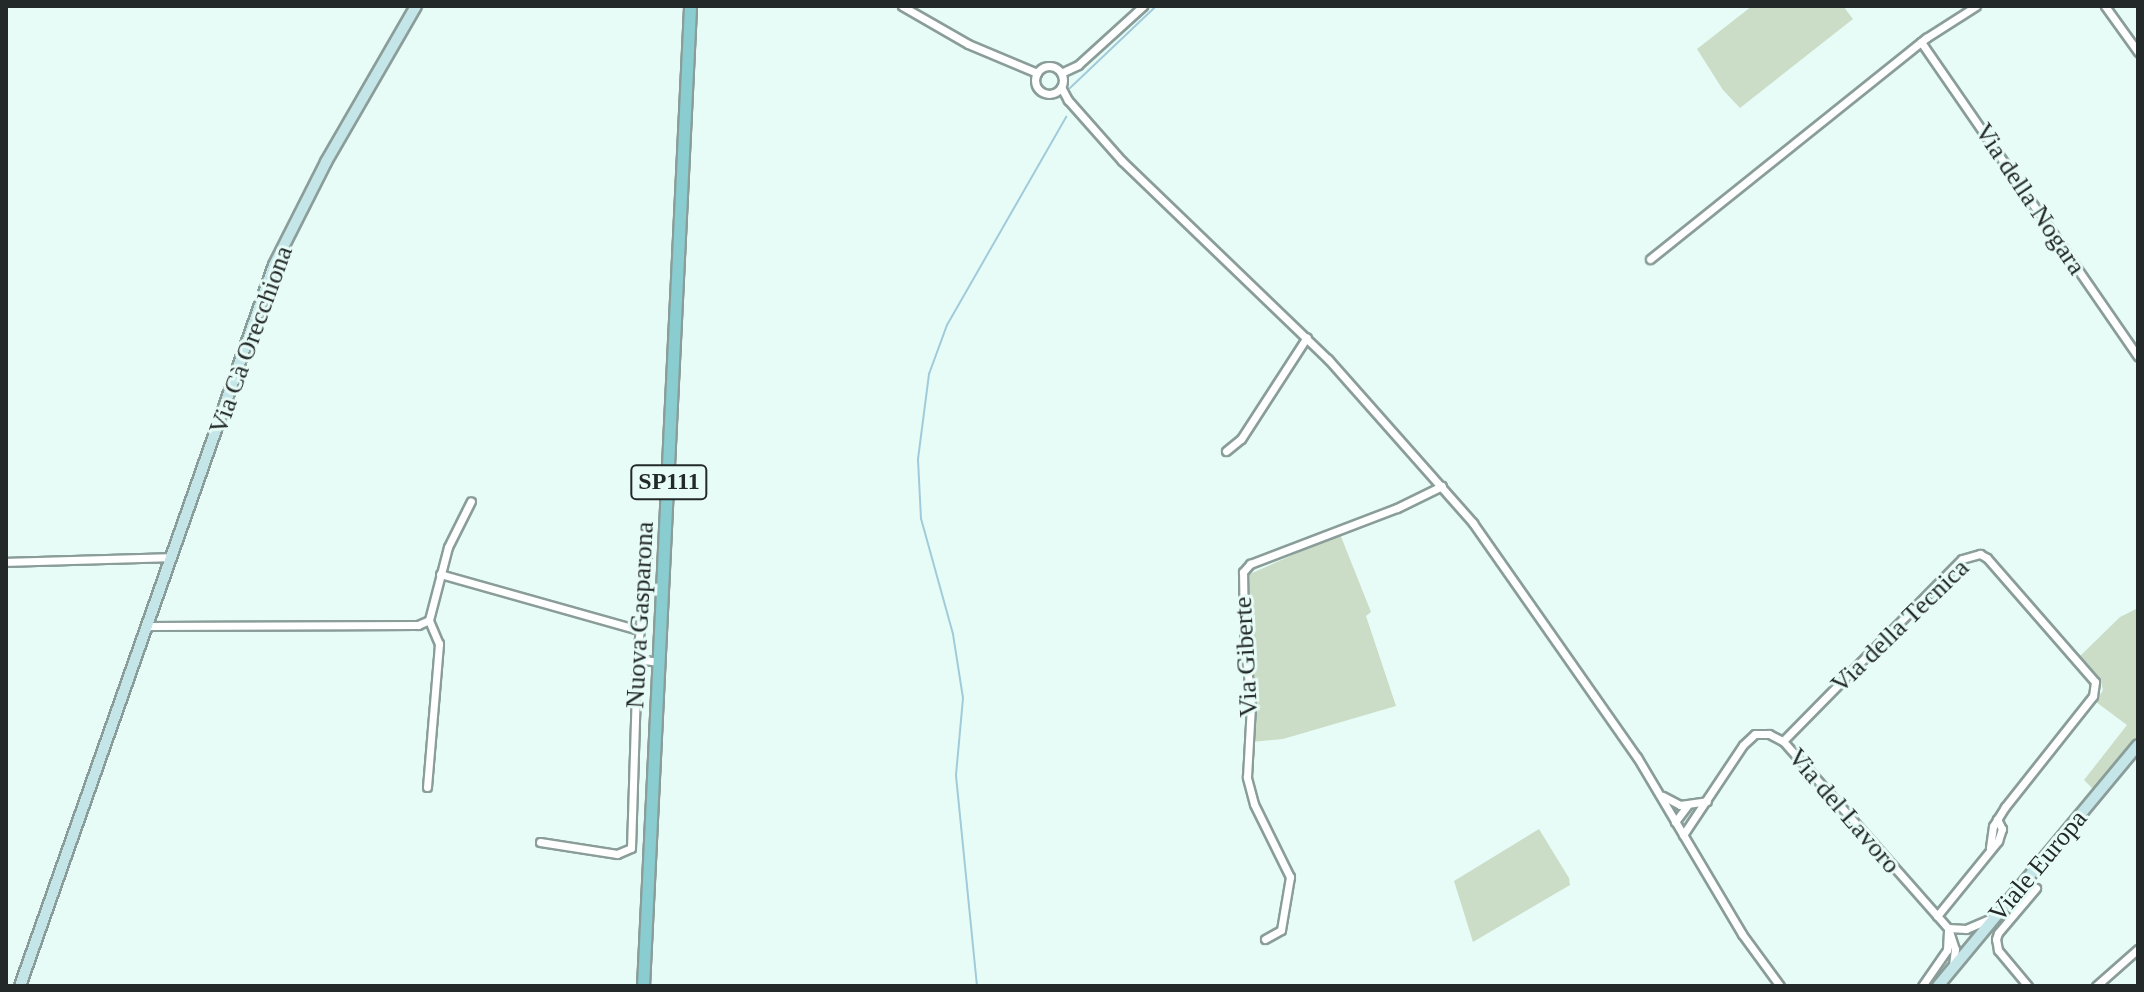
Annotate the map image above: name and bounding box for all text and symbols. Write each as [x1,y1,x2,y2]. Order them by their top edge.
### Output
street label: Via della Nogara [1968,117,2092,281]
street label: Via Cà Orecchiona [203,242,299,438]
road number: SP111 [629,462,709,502]
street label: Nuova Gasparona [620,521,660,709]
street label: Via della Tecnica [1824,552,1976,700]
street label: Via Giberte [1227,596,1265,718]
street label: Via del Lavoro [1781,742,1907,880]
street label: Viale Europa [1982,804,2094,928]

